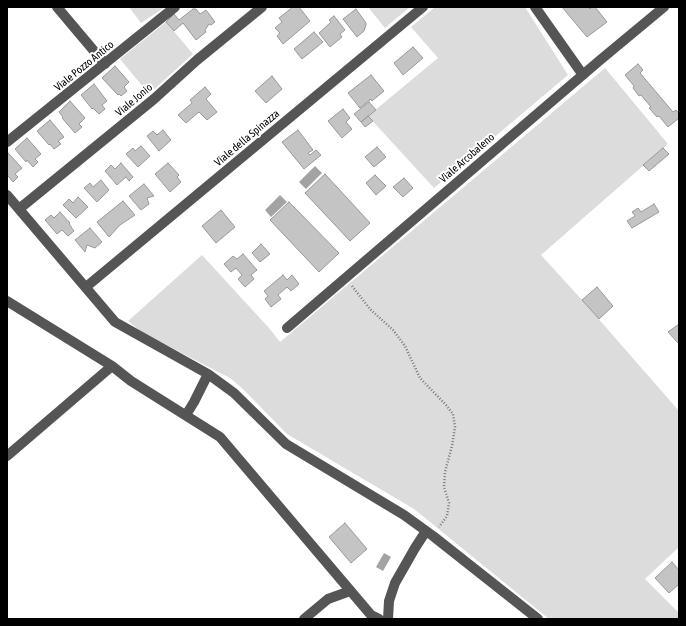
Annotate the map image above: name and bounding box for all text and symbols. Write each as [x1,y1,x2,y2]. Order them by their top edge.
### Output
street label: Viale Pozzo Antico [52,38,116,94]
street label: Viale Jonio [113,81,155,119]
street label: Viale della Spinazza [212,107,282,169]
street label: Viale Arcobaleno [437,130,497,186]

